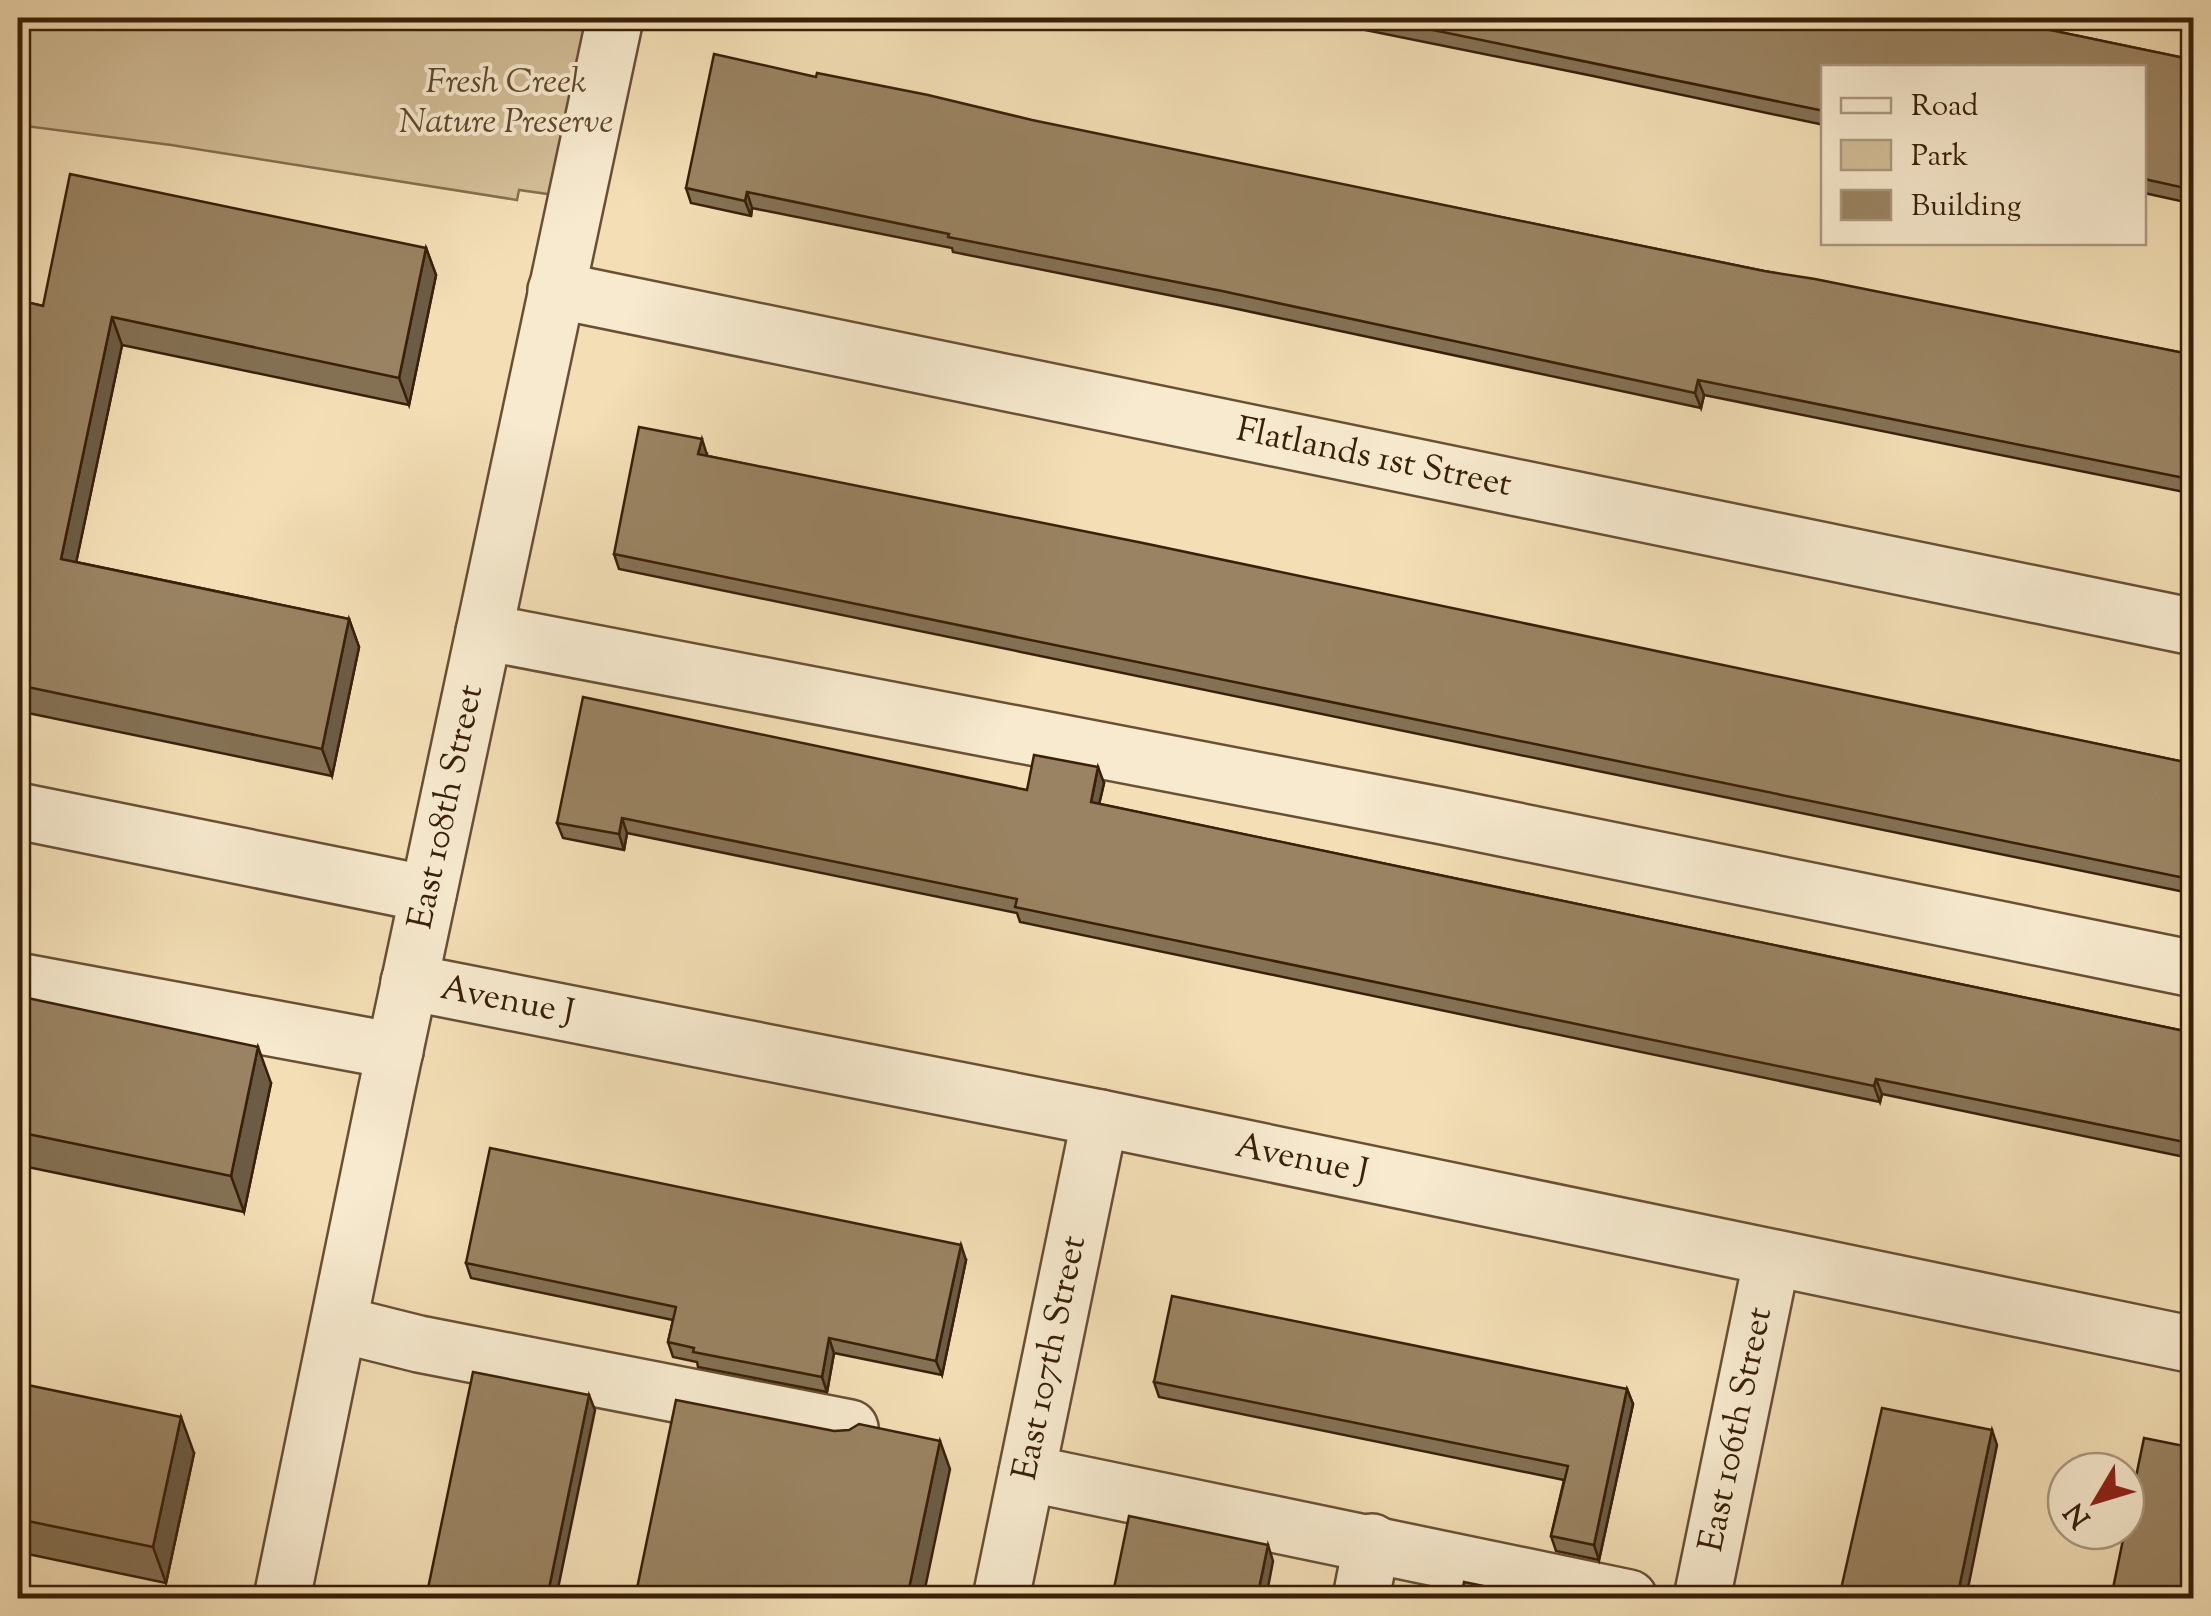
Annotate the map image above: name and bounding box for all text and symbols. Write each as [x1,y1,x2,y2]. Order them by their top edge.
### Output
park label: Fresh Creek Nature Preserve [399,58,613,149]
legend [1821,65,2146,245]
text: Road [1911,86,1978,129]
text: Park [1911,136,1968,179]
text: Building [1911,186,2021,229]
street label: Flatlands 1st Street [1232,405,1516,511]
street label: East 108th Street [396,680,498,934]
street label: Avenue J [436,963,578,1039]
street label: Avenue J [1230,1121,1373,1198]
street label: East 107th Street [1000,1231,1101,1485]
street label: East 106th Street [1687,1303,1787,1556]
north arrow [2046,1451,2146,1551]
text: N [2056,1493,2101,1536]

